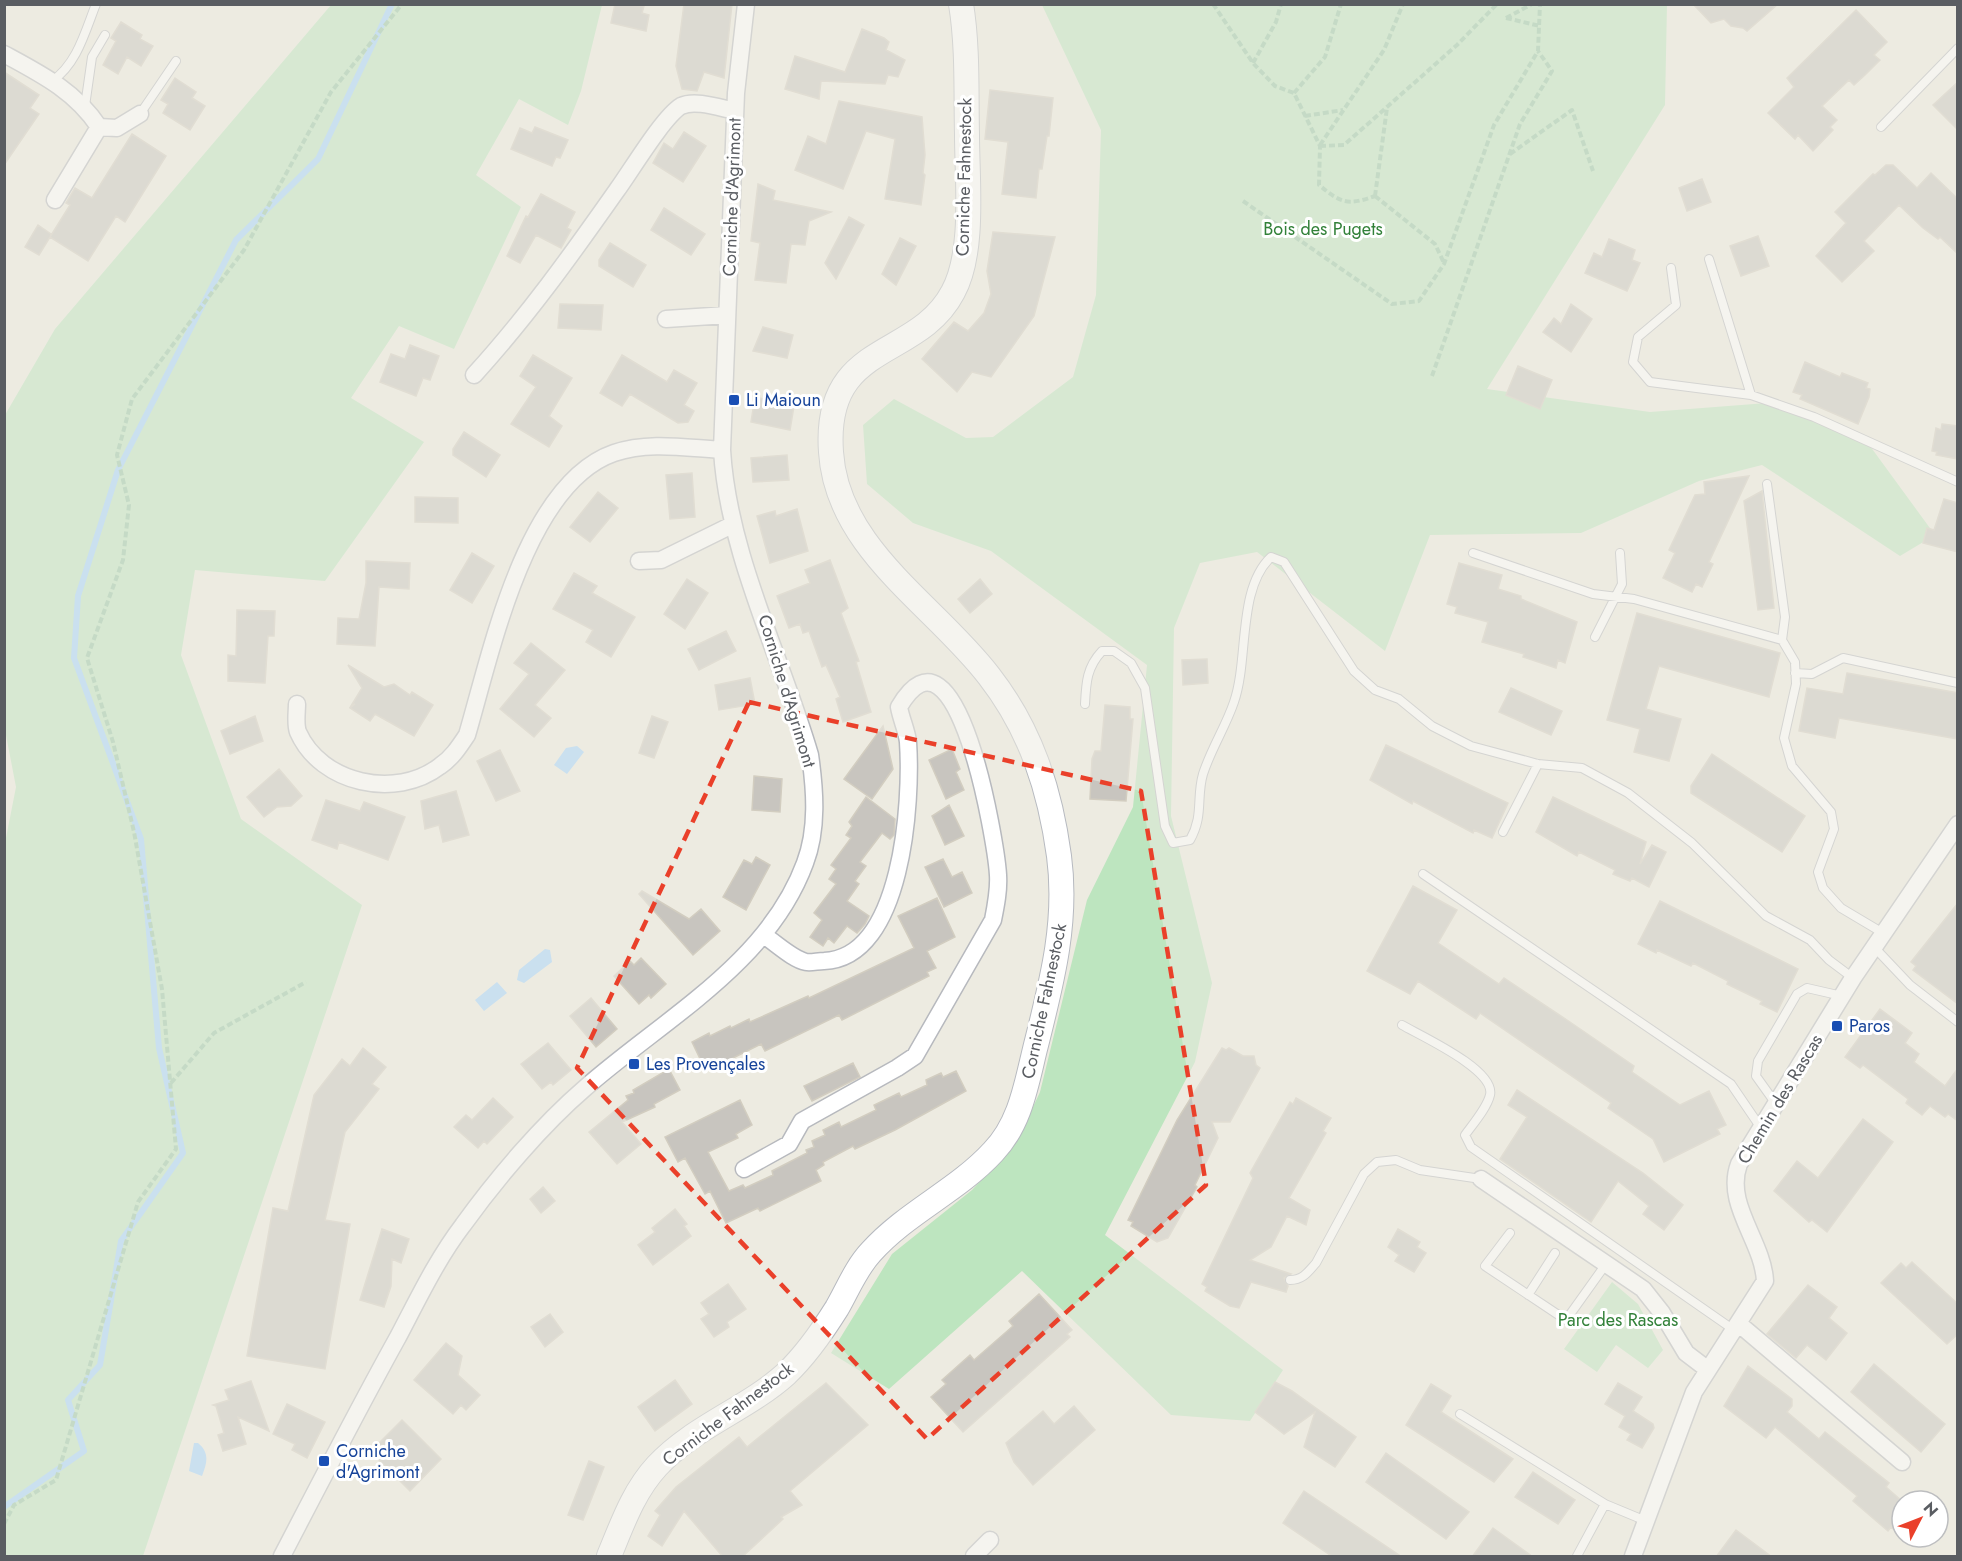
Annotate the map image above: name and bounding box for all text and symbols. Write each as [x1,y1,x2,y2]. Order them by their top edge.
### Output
street label: Corniche Fahnestock [950,98,978,256]
street label: Corniche d'Agrimont [716,117,748,277]
park label: Bois des Pugets [1263,216,1383,242]
place label: Li Maioun [746,387,821,413]
marker: Li Maioun [727,393,741,407]
street label: Corniche d'Agrimont [751,611,823,771]
street label: Corniche Fahnestock [1015,921,1073,1081]
place label: Paros [1849,1013,1890,1039]
marker: Paros [1830,1019,1844,1033]
street label: Chemin des Rascas [1731,1029,1829,1169]
place label: Les Provençales [646,1051,765,1077]
marker: Les Provençales [627,1057,641,1071]
park label: Parc des Rascas [1558,1307,1678,1333]
street label: Corniche Fahnestock [657,1356,799,1472]
place label: Corniche d'Agrimont [336,1438,420,1485]
marker: Corniche d'Agrimont [317,1454,331,1468]
north arrow [1890,1489,1950,1549]
text: N [1918,1497,1944,1522]

